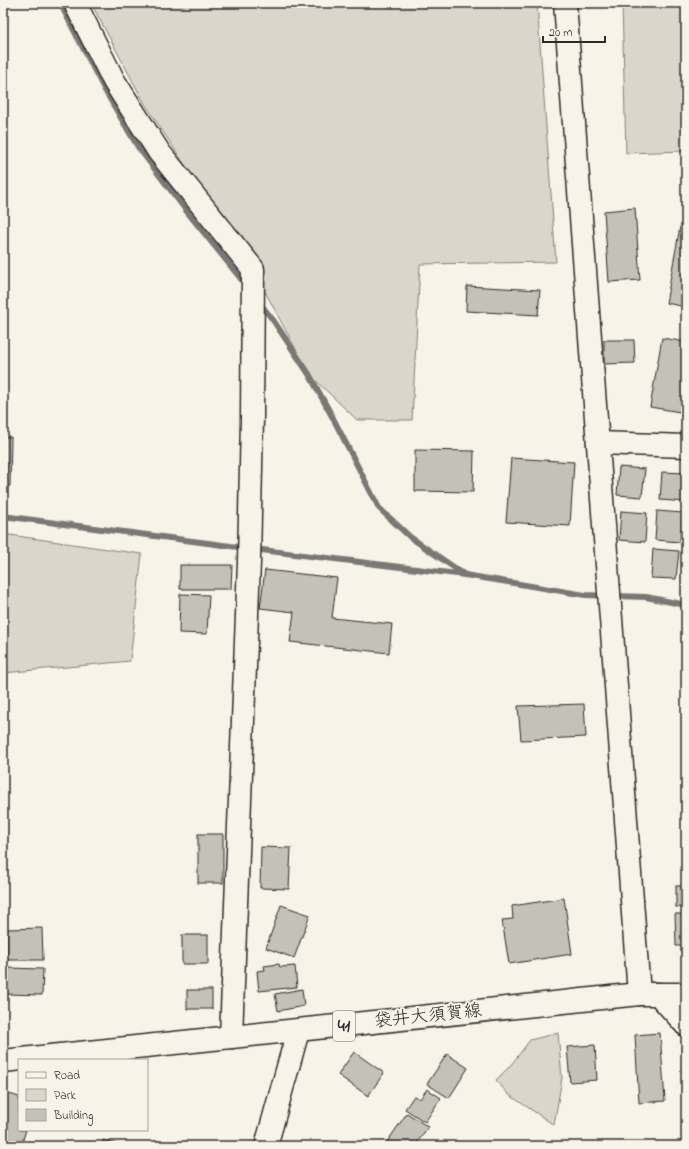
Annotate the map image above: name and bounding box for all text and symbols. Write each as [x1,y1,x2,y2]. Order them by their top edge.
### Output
scale bar [543,18,605,44]
text: 20 m [549,24,572,42]
street label: 袋井大須賀線 [373,998,483,1036]
road number: 41 [333,1011,355,1041]
legend [18,1059,148,1131]
text: Road [54,1067,80,1085]
text: Park [54,1087,76,1105]
text: Building [53,1107,93,1126]

